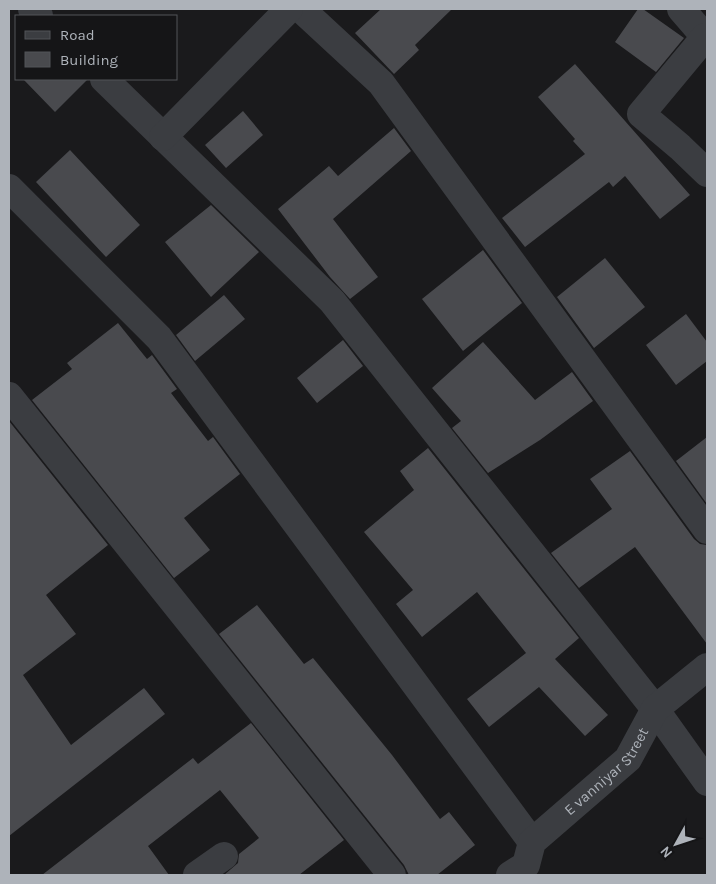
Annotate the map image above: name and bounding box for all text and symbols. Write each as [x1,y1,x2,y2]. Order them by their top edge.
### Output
legend [15,15,178,80]
text: Road [60,26,95,44]
text: Building [60,51,118,69]
street label: E vanniyar Street [560,724,652,819]
north arrow [651,819,701,869]
text: N [657,843,676,861]

